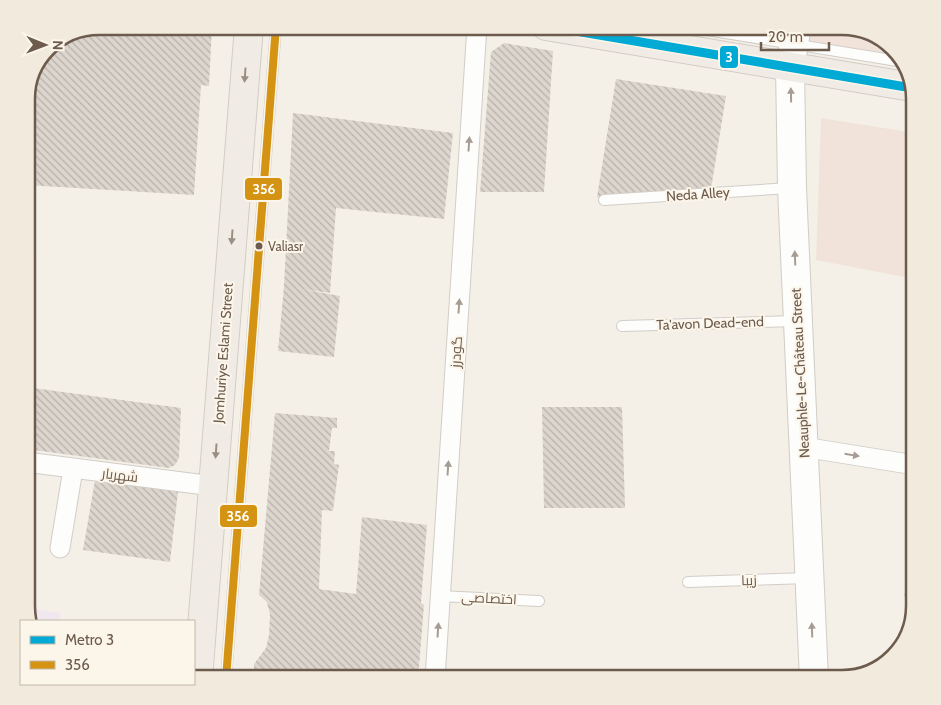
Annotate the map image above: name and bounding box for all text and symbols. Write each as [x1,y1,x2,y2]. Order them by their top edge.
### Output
north arrow [20,20,70,70]
scale bar [761,20,828,52]
text: 20 m [768,28,803,46]
text: N [49,40,67,50]
line badge: 3 [719,45,739,69]
text: 3 [725,48,733,66]
one-way arrow [241,67,249,83]
one-way arrow [786,87,794,103]
one-way arrow [466,135,474,151]
line badge: 356 [244,177,283,201]
text: 356 [253,180,276,198]
street label: Neda Alley [666,183,730,205]
one-way arrow [228,229,236,245]
place label: Valiasr [268,238,304,254]
marker: Valiasr [254,241,264,251]
one-way arrow [791,250,799,266]
street label: Jomhuriye Eslami Street [209,282,237,425]
street label: Neauphle-Le-Château Street [787,287,813,459]
one-way arrow [455,297,463,313]
street label: Ta'avon Dead-end [656,312,764,334]
street label: گودرز [446,336,466,369]
one-way arrow [211,443,219,459]
one-way arrow [844,451,860,459]
one-way arrow [445,460,453,476]
street label: شهریار [100,464,139,486]
line badge: 356 [219,504,258,528]
text: 356 [227,507,250,525]
street label: زیبا [741,571,757,589]
street label: اختصاصی [461,588,517,608]
legend [20,620,195,685]
one-way arrow [434,622,442,638]
one-way arrow [807,622,815,638]
text: Metro 3 [65,631,114,649]
text: 356 [65,656,90,674]

